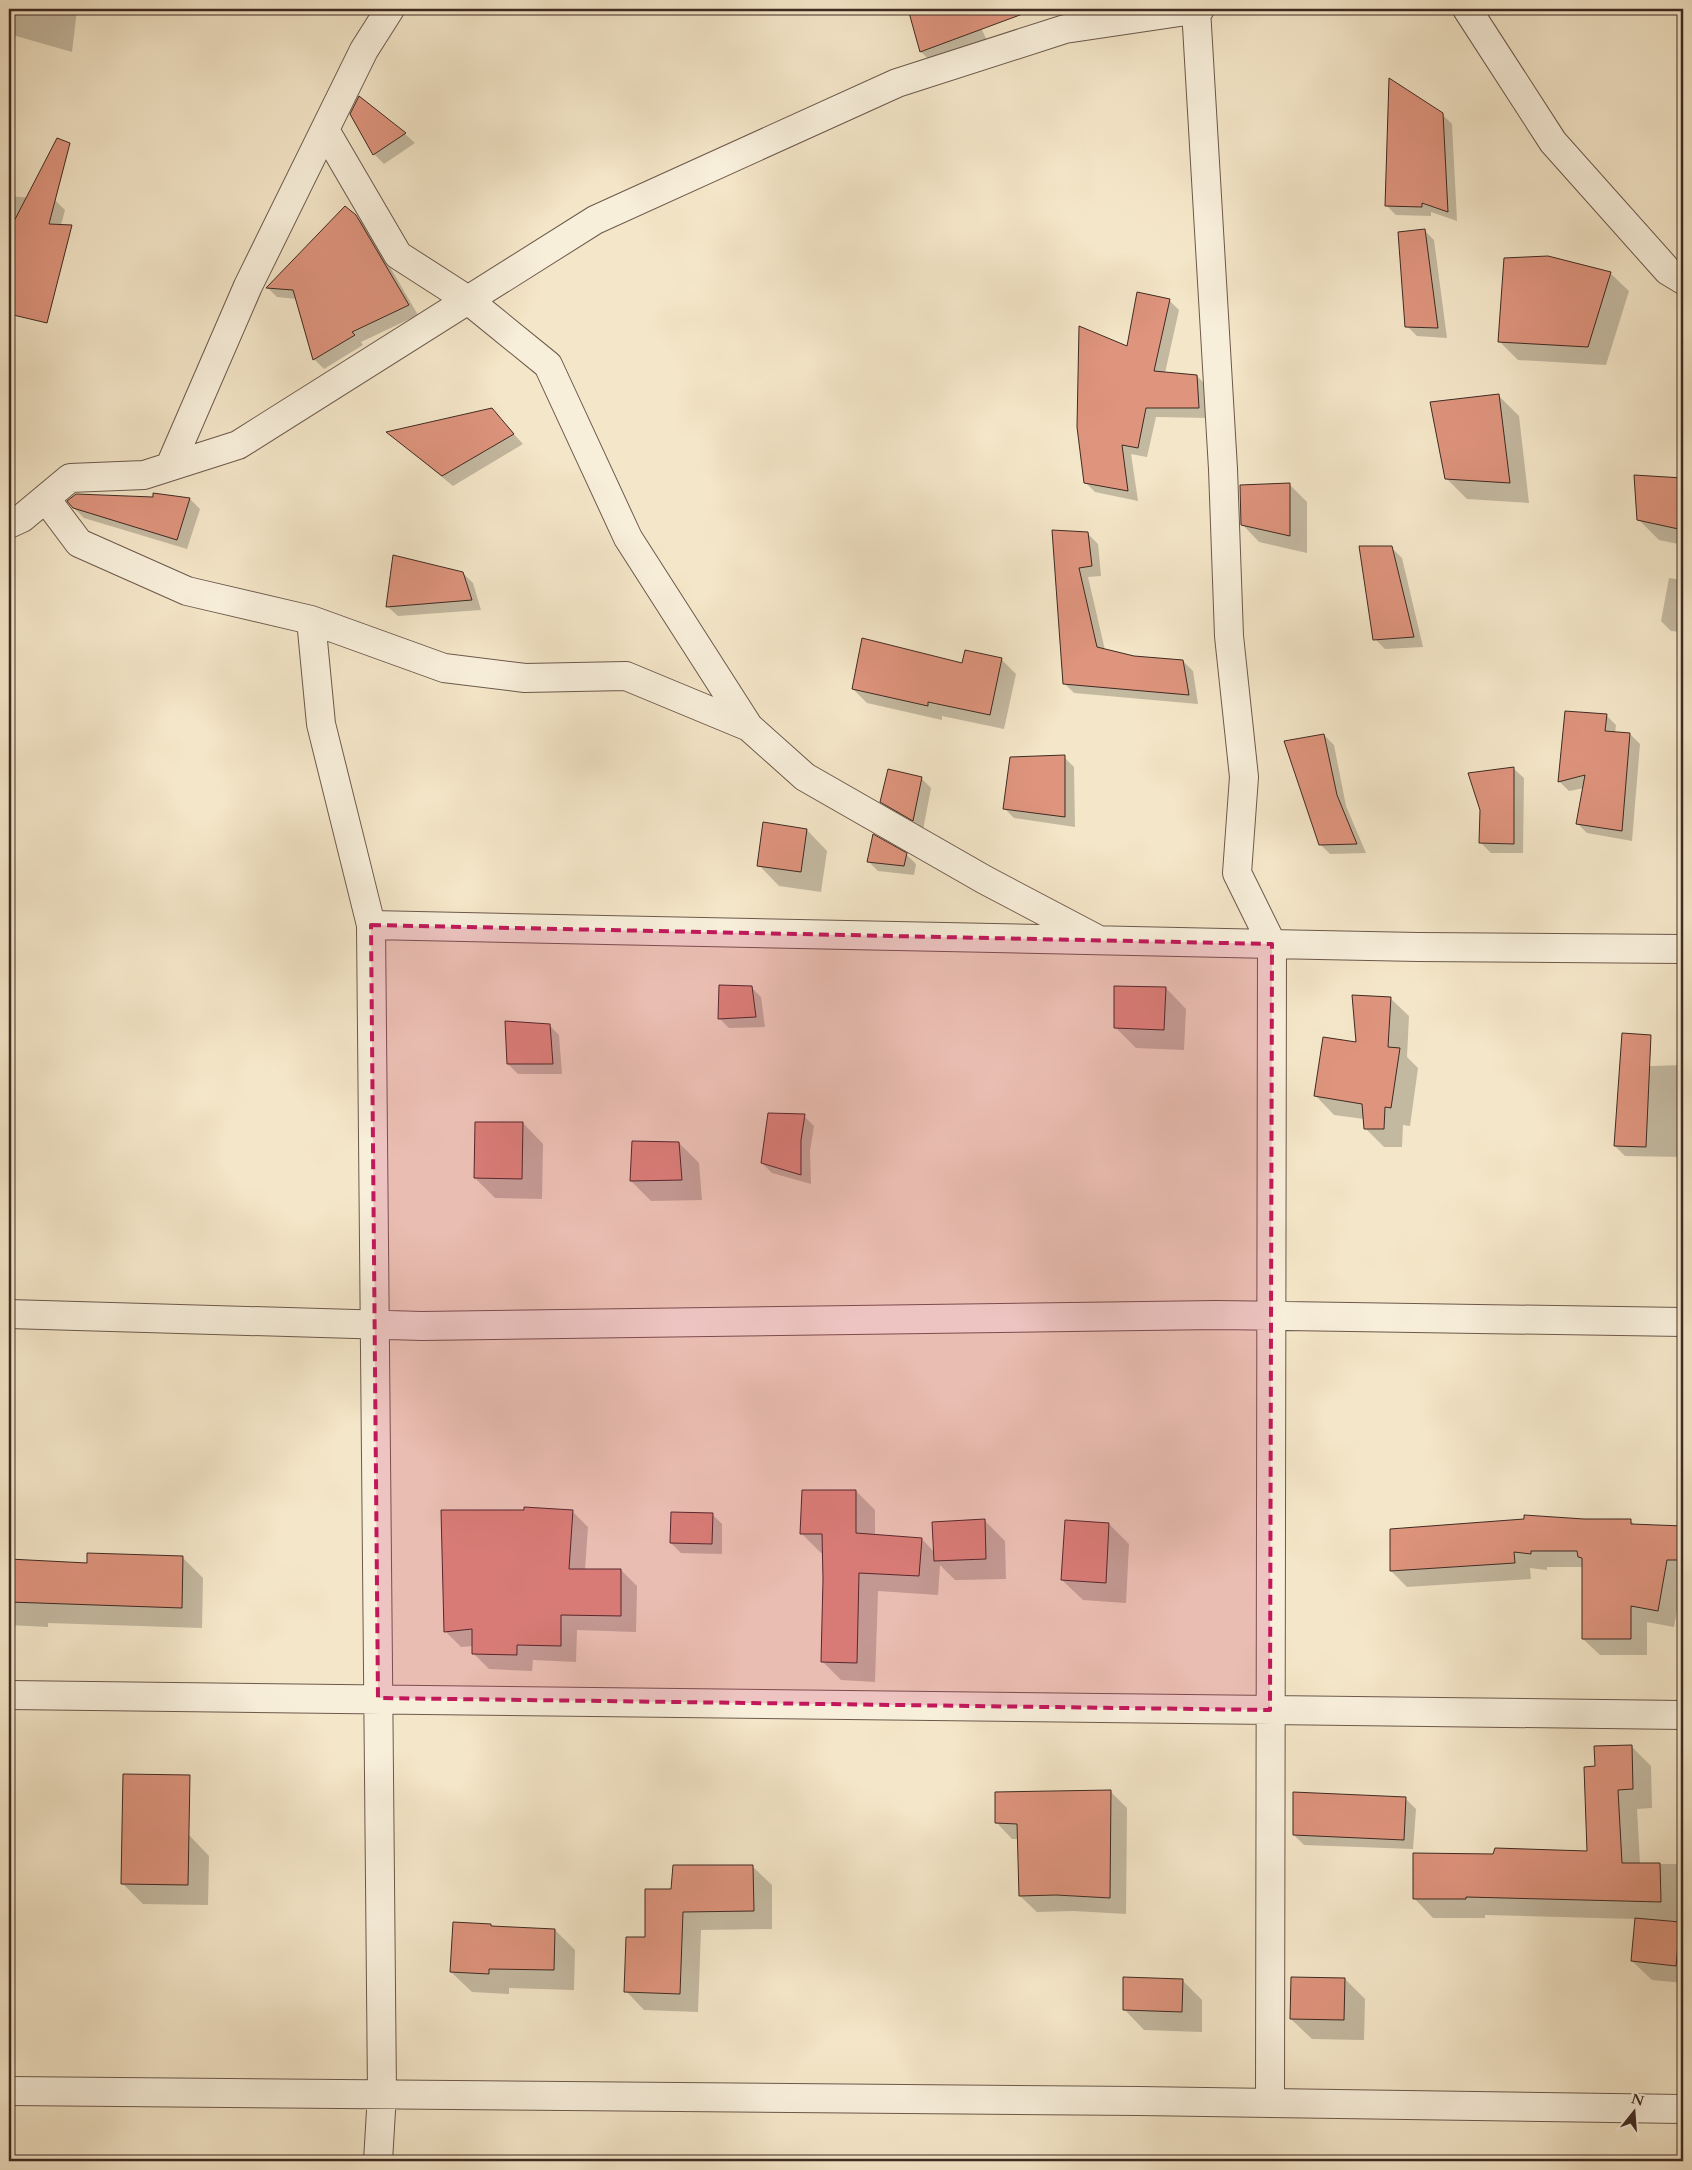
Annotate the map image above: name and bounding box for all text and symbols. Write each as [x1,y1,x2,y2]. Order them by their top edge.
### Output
north arrow [1610,2088,1660,2138]
text: N [1629,2089,1646,2111]

